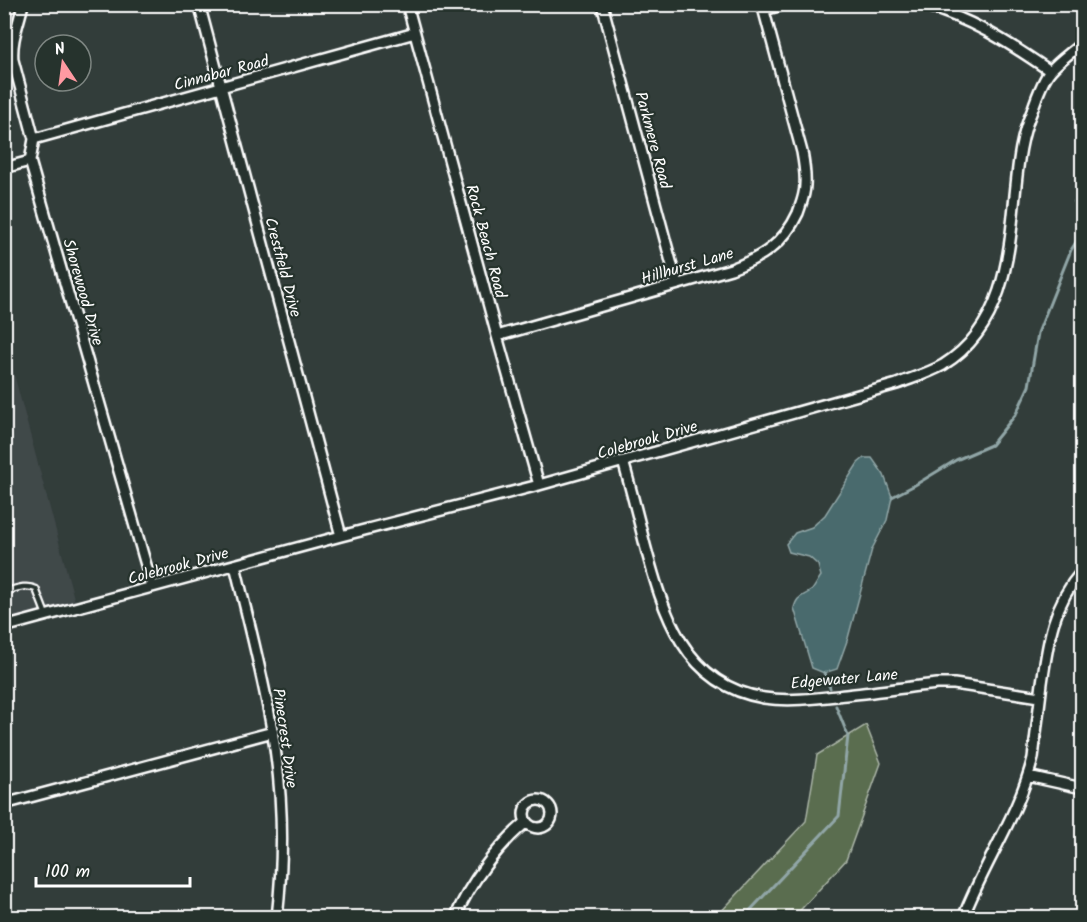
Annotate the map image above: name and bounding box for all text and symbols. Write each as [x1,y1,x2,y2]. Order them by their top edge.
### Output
north arrow [33,33,93,93]
text: N [52,37,68,63]
street label: Cinnabar Road [171,48,273,98]
street label: Parkmere Road [628,89,678,193]
street label: Rock Beach Road [458,182,513,302]
street label: Crestfield Drive [257,215,308,320]
street label: Shorewood Drive [55,236,110,349]
street label: Hillhurst Lane [638,241,737,292]
street label: Colebrook Drive [594,414,701,467]
street label: Colebrook Drive [125,541,232,592]
street label: Edgewater Lane [789,662,899,697]
street label: Pinecrest Drive [265,687,304,790]
scale bar [36,850,190,888]
text: 100 m [45,858,90,887]

